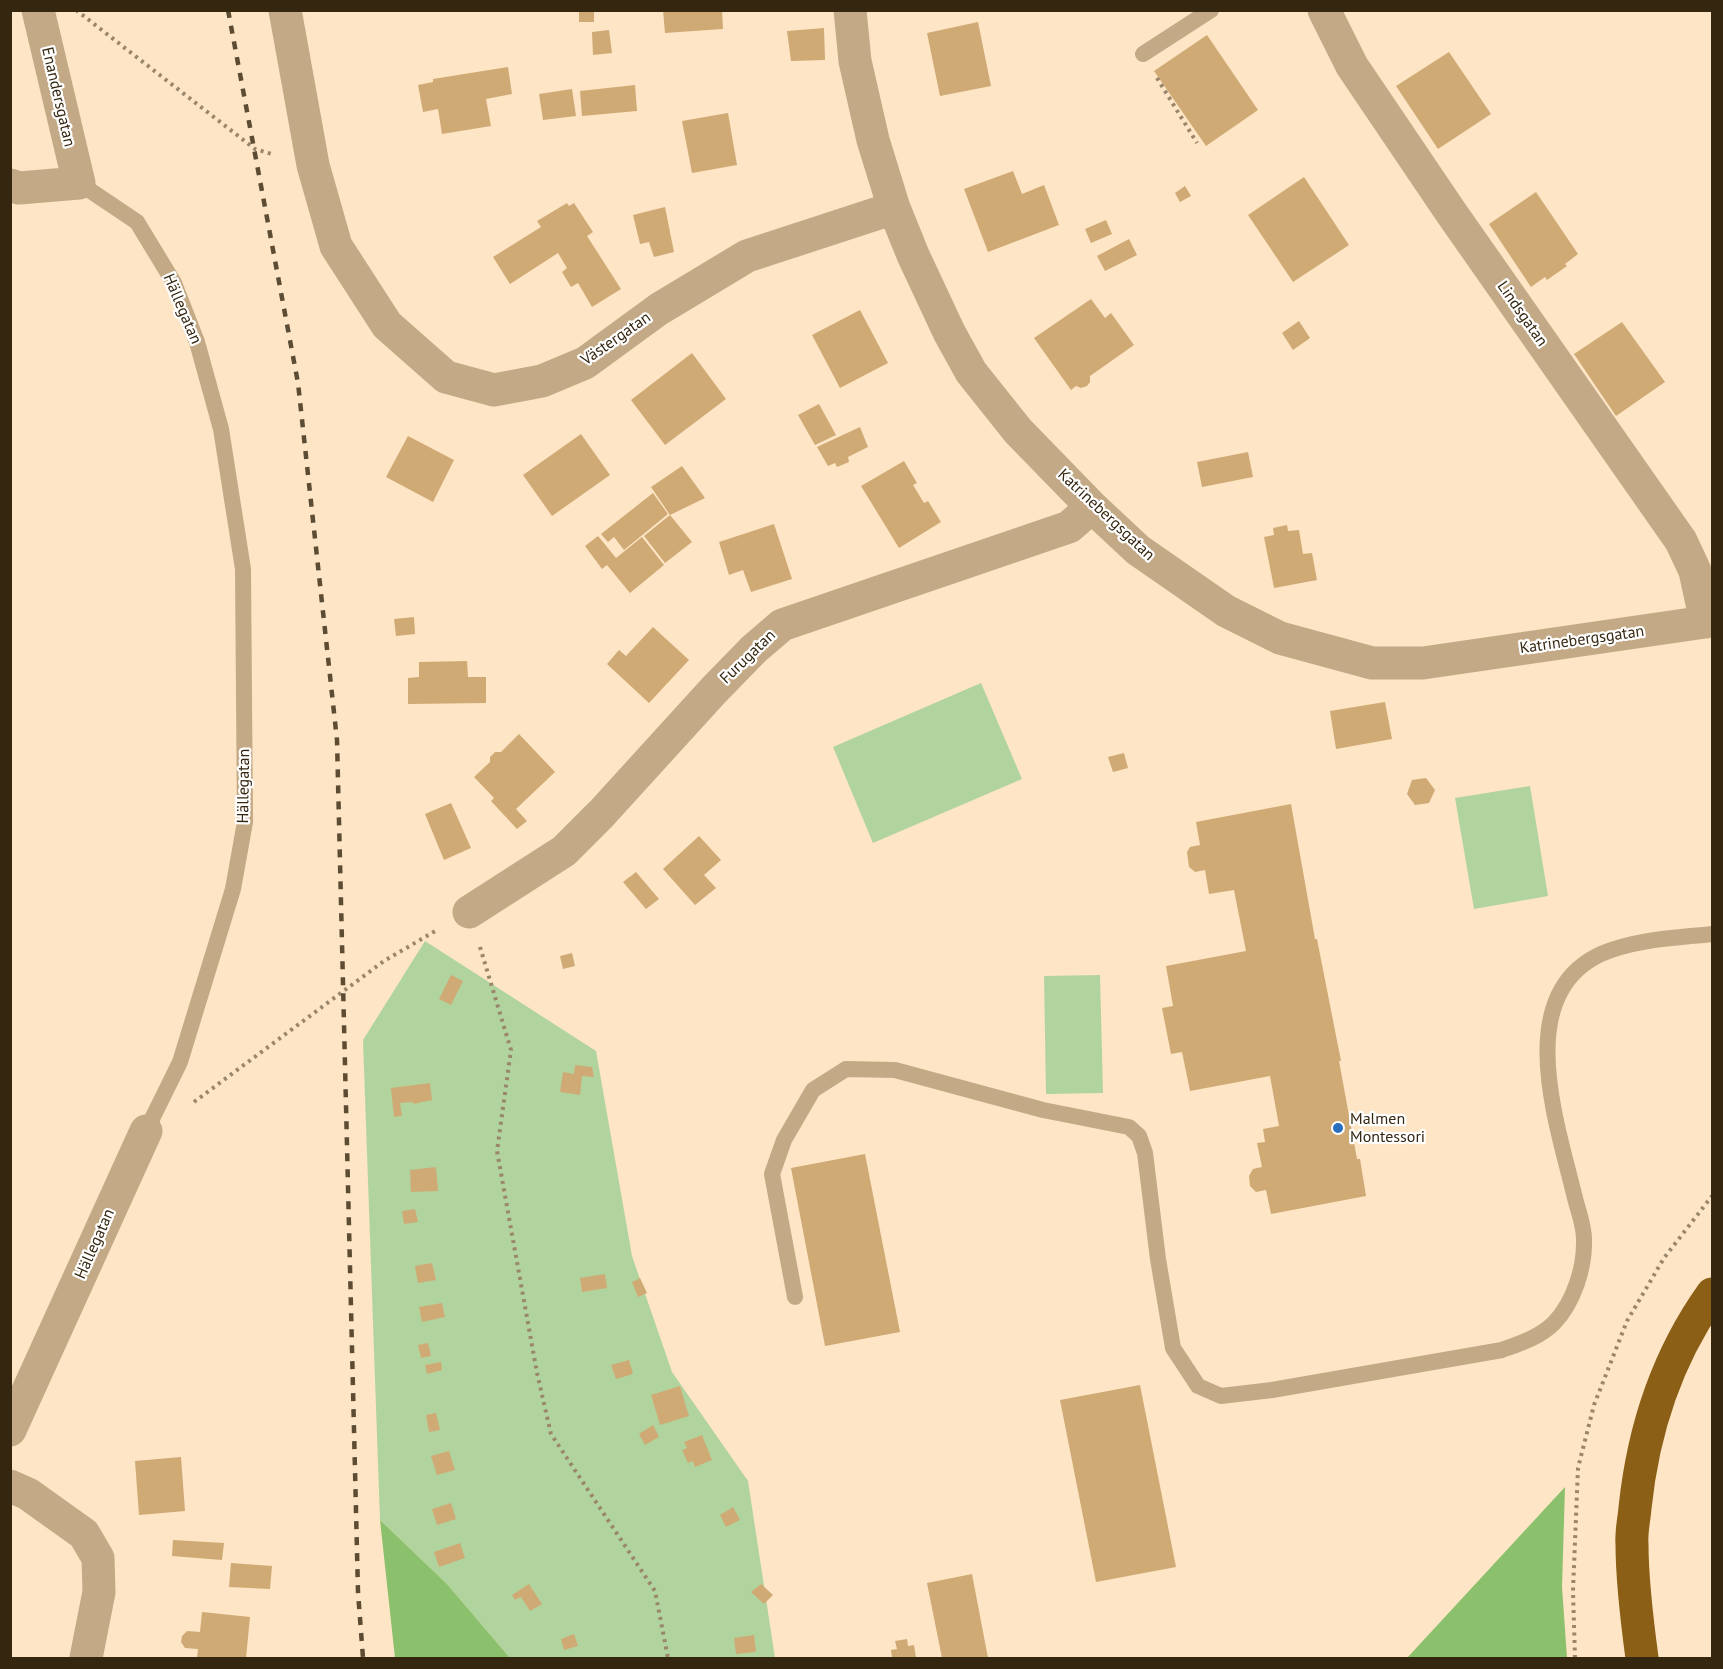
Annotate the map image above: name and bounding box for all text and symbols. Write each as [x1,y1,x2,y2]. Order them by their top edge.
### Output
street label: Enandersgatan [37,45,79,149]
street label: Hällegatan [159,271,205,347]
street label: Lindsgatan [1493,278,1551,350]
street label: Västergatan [578,308,654,370]
street label: Katrinebergsgatan [1054,465,1158,565]
street label: Katrinebergsgatan [1519,622,1645,658]
street label: Furugatan [716,626,780,688]
street label: Hällegatan [234,749,254,823]
place label: Malmen Montessori [1350,1109,1425,1147]
marker: Malmen Montessori [1331,1121,1345,1135]
street label: Hällegatan [71,1206,119,1282]

